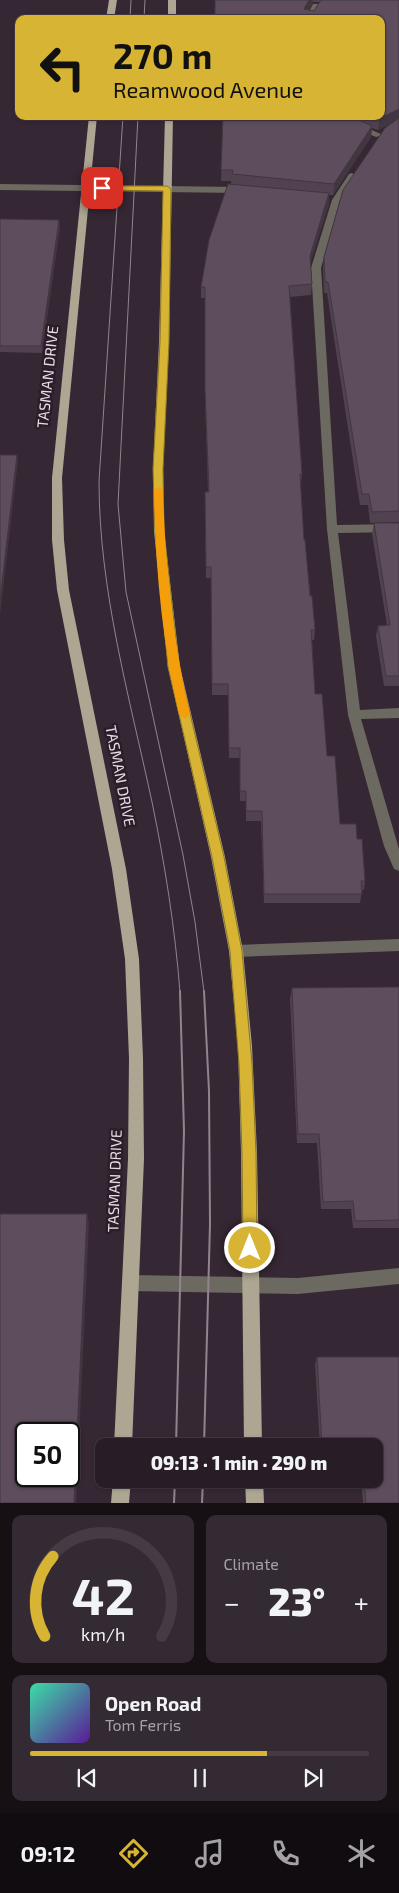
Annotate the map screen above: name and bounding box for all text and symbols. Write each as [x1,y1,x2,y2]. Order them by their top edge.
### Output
text: 270 m [113,34,212,76]
icon: left [30,35,95,100]
text: Reamwood Avenue [113,76,303,102]
pin [81,167,123,209]
icon: arrive [88,174,116,202]
street label: TASMAN DRIVE [33,325,61,429]
street label: TASMAN DRIVE [102,724,140,828]
street label: TASMAN DRIVE [103,1129,125,1233]
position arrow [223,1221,275,1273]
speed limit sign: 50 [15,1422,80,1487]
text: 09:13 · 1 min · 290 m [151,1451,327,1474]
text: Climate [224,1554,279,1573]
text: 42 [71,1563,134,1625]
text: 23° [268,1578,325,1624]
text: − [224,1585,240,1619]
text: + [354,1585,369,1619]
text: km/h [81,1623,125,1645]
text: Open Road [105,1692,201,1715]
text: Tom Ferris [105,1715,181,1734]
icon: previous [73,1764,101,1792]
icon: pause [186,1764,214,1792]
icon: next [299,1764,327,1792]
icon: directions [116,1836,151,1871]
icon: music [192,1836,227,1871]
icon: phone [268,1836,303,1871]
icon: climate [344,1836,379,1871]
text: 09:12 [20,1840,75,1866]

